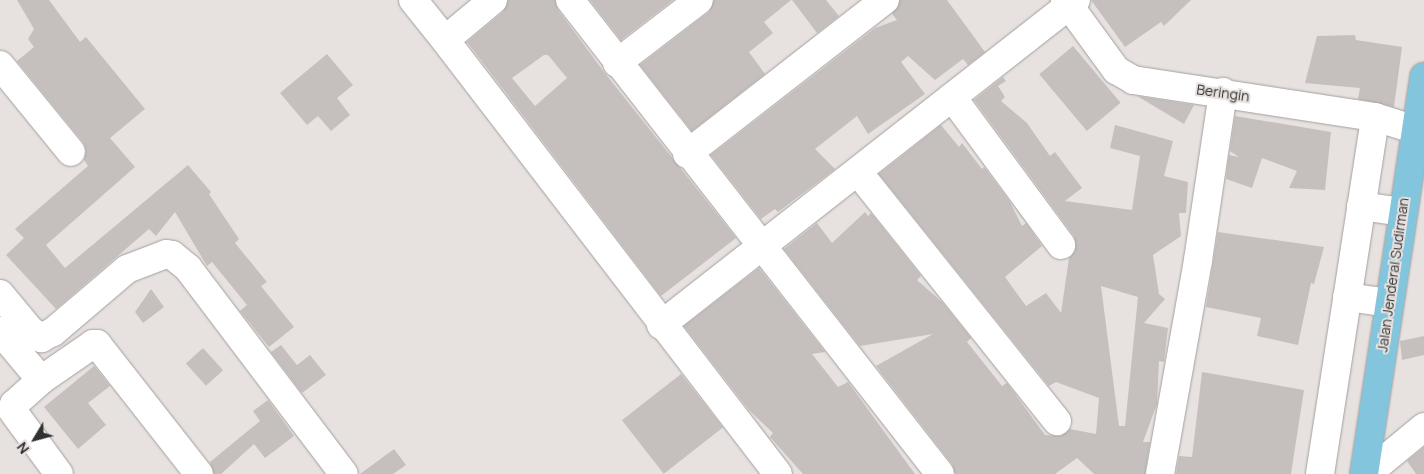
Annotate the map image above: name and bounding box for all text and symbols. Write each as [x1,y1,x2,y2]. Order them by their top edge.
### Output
street label: Beringin [1195,81,1251,105]
street label: Jalan Jenderal Sudirman [1374,197,1412,353]
north arrow [10,414,60,464]
text: N [12,439,33,458]

